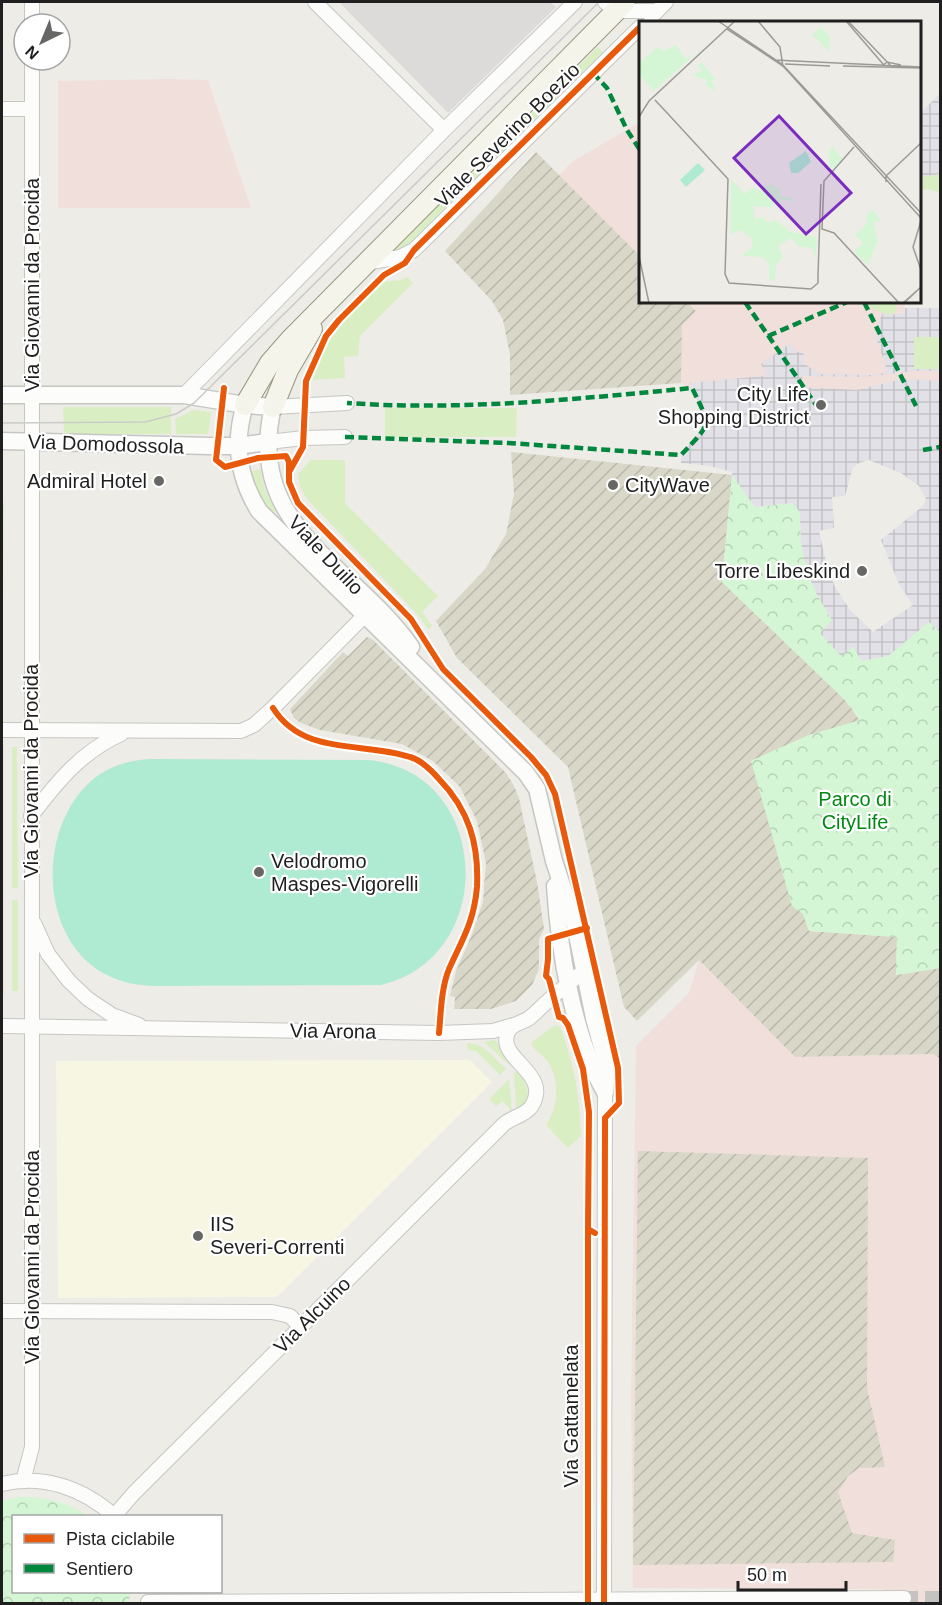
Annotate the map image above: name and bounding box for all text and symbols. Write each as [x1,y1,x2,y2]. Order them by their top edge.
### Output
north arrow [12,12,72,72]
inset map [639,21,921,303]
text: N [22,42,42,63]
street label: Viale Severino Boezio [430,58,584,212]
street label: Via Giovanni da Procida [21,177,43,392]
place label: City Life Shopping District [658,383,809,428]
marker: City Life Shopping District [814,398,828,412]
street label: Via Domodossola [27,430,185,458]
place label: Admiral Hotel [27,470,147,492]
marker: Admiral Hotel [152,474,166,488]
place label: CityWave [625,474,710,496]
marker: CityWave [606,478,620,492]
street label: Viale Duilio [284,511,368,599]
place label: Torre Libeskind [714,560,850,582]
marker: Torre Libeskind [855,564,869,578]
street label: Via Giovanni da Procida [20,663,42,878]
park label: Parco di CityLife [818,788,892,833]
place label: Velodromo Maspes-Vigorelli [271,850,418,895]
marker: Velodromo Maspes-Vigorelli [252,865,266,879]
street label: Via Arona [290,1019,377,1043]
street label: Via Giovanni da Procida [21,1149,43,1364]
place label: IIS Severi-Correnti [210,1213,344,1258]
marker: IIS Severi-Correnti [191,1229,205,1243]
street label: Via Alcuino [269,1272,355,1358]
street label: Via Gattamelata [560,1344,582,1488]
legend [12,1515,222,1593]
text: Pista ciclabile [66,1529,175,1549]
scale bar [738,1554,846,1592]
text: Sentiero [66,1559,133,1579]
text: 50 m [747,1565,787,1585]

